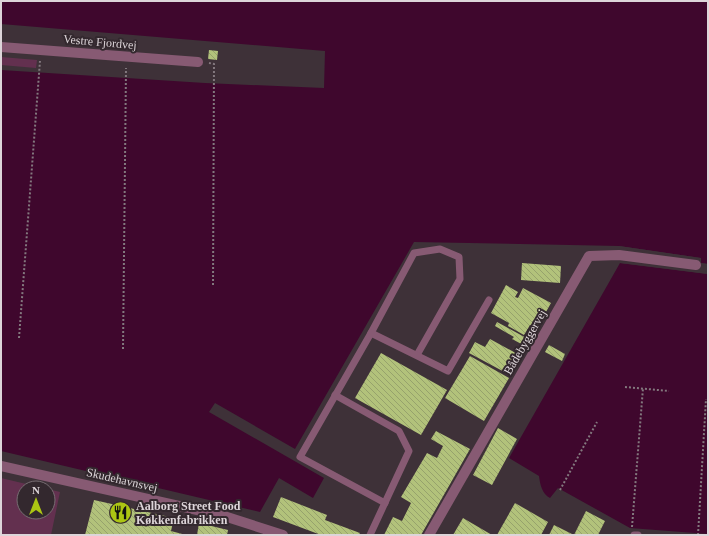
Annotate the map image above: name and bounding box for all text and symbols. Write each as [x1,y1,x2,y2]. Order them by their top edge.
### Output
street label: Vestre Fjordvej [63,32,137,52]
street label: Bådebyggervej [501,307,549,377]
street label: Skudehavnsvej [85,465,159,495]
north arrow [16,480,56,520]
text: N [32,484,40,496]
place label: Aalborg Street Food Køkkenfabrikken [136,499,241,527]
restaurant icon: Aalborg Street Food Køkkenfabrikken [107,500,133,526]

